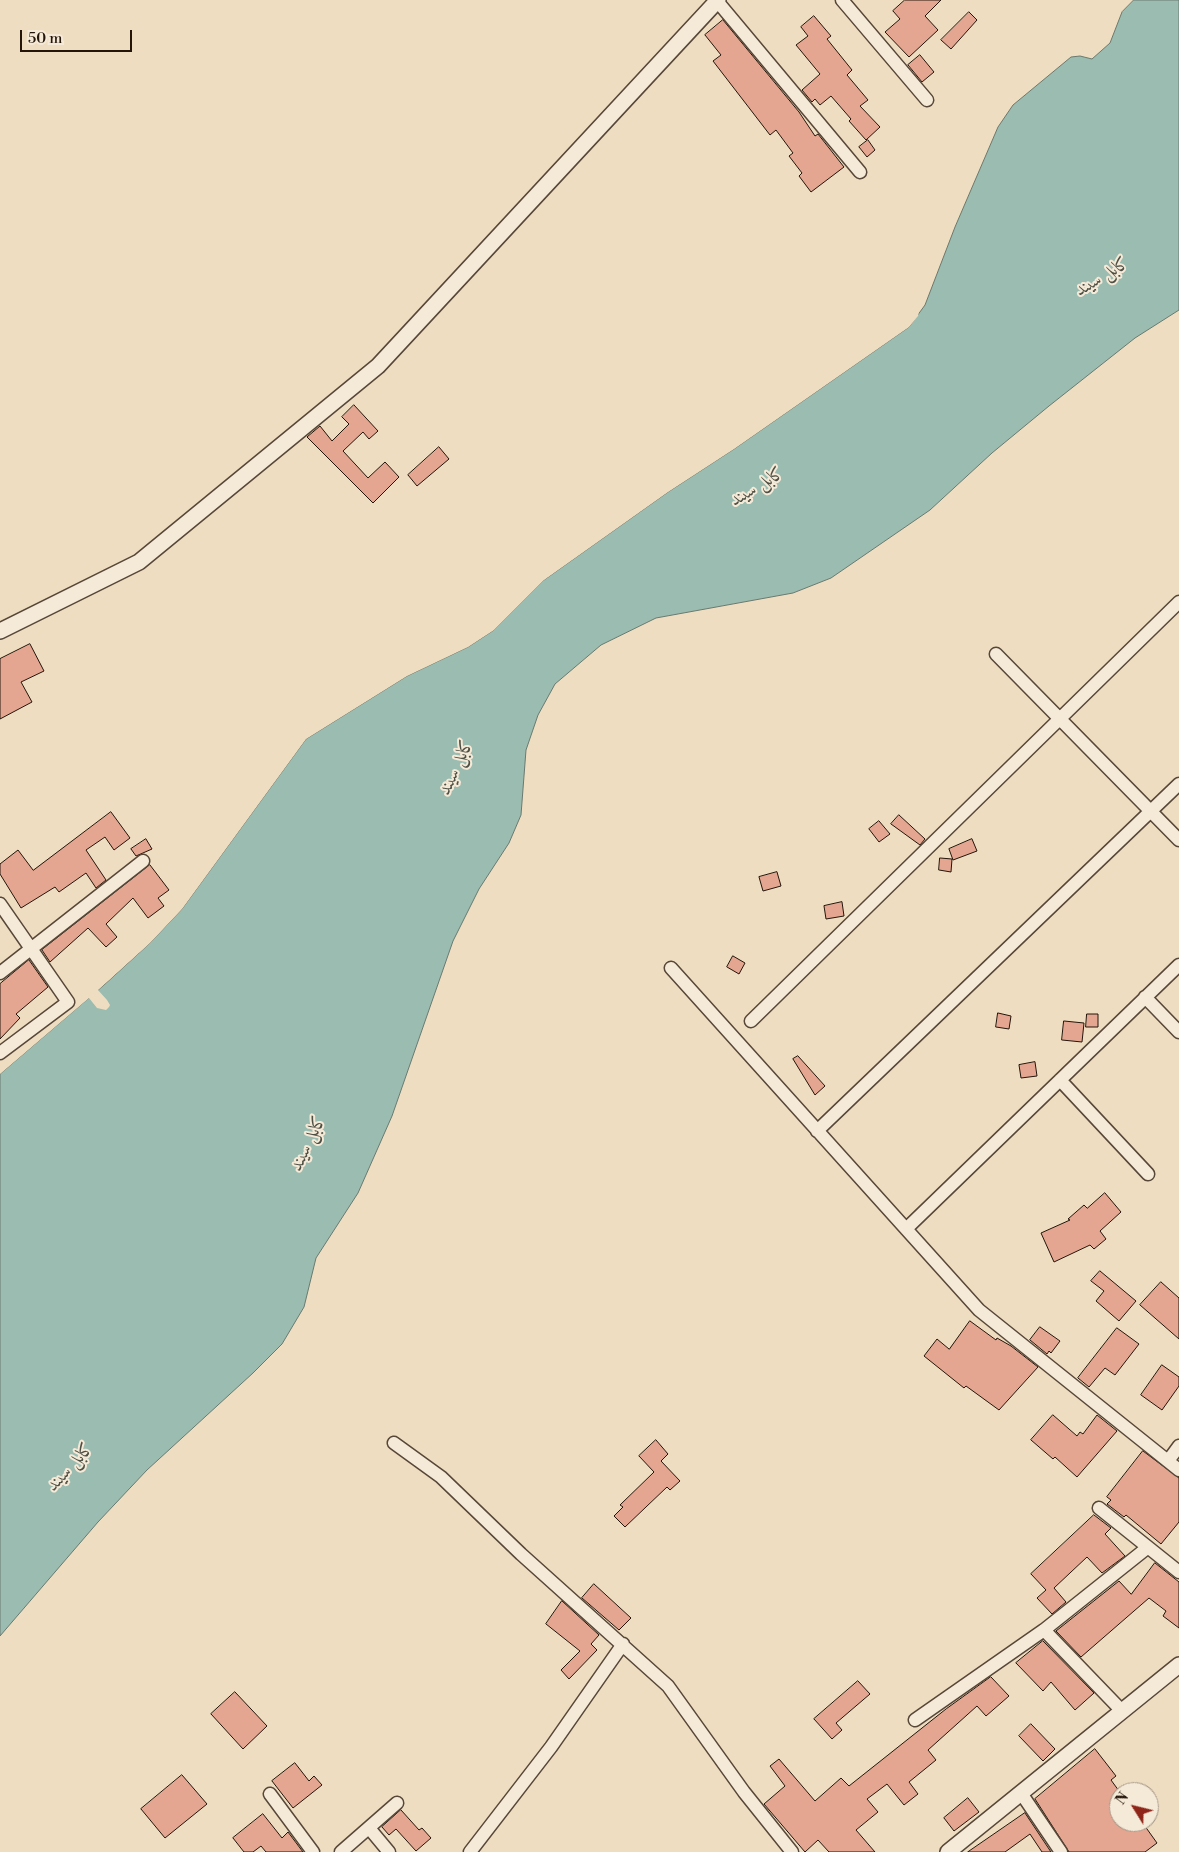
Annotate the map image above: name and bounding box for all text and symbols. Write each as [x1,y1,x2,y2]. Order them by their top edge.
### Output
scale bar [22,20,135,52]
text: 50 m [28,29,62,48]
water label: کابل سيند [1072,252,1134,302]
water label: کابل سيند [727,462,789,512]
water label: کابل سيند [435,735,479,799]
water label: کابل سيند [286,1111,332,1175]
water label: کابل سيند [43,1438,99,1496]
north arrow [1109,1782,1159,1832]
text: N [1112,1789,1133,1809]

